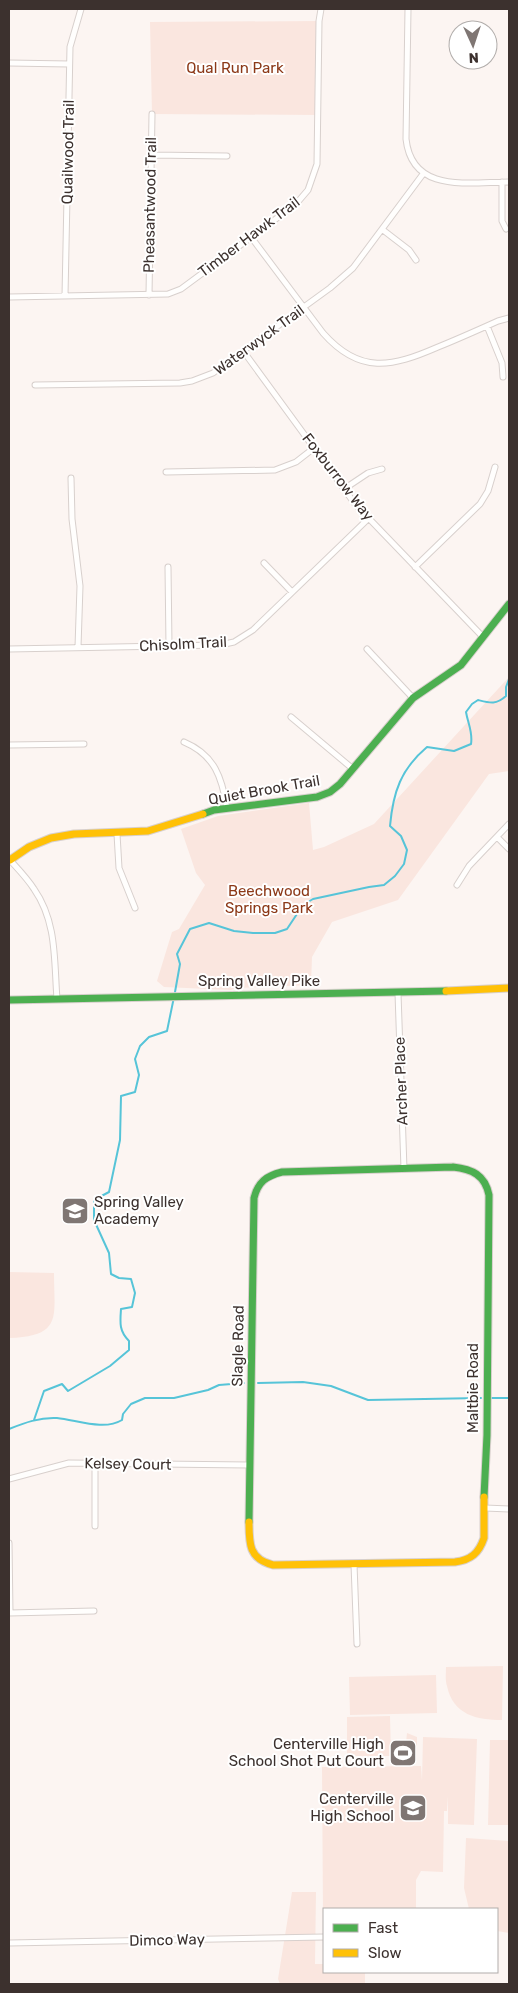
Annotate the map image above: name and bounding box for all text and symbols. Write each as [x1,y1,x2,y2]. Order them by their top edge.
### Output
north arrow [448,20,498,70]
text: N [468,49,479,66]
park label: Qual Run Park [186,59,284,77]
street label: Quailwood Trail [58,100,78,204]
street label: Pheasantwood Trail [140,137,160,273]
street label: Timber Hawk Trail [195,193,303,281]
street label: Waterwyck Trail [210,301,308,379]
street label: Foxburrow Way [298,430,378,524]
street label: Chisolm Trail [139,633,227,655]
street label: Quiet Brook Trail [207,771,321,809]
park label: Beechwood Springs Park [225,882,313,917]
street label: Spring Valley Pike [198,972,320,990]
street label: Archer Place [390,1036,412,1126]
place label: Spring Valley Academy [94,1193,184,1228]
school or university icon: Spring Valley Academy [60,1196,90,1226]
street label: Slagle Road [228,1305,248,1387]
street label: Maltbie Road [464,1343,482,1433]
street label: Kelsey Court [84,1454,172,1474]
place label: Centerville High School Shot Put Court [229,1735,384,1770]
sports icon: Centerville High School Shot Put Court [388,1738,418,1768]
place label: Centerville High School [310,1790,394,1825]
school or university icon: Centerville High School [398,1793,428,1823]
legend [323,1908,498,1973]
text: Fast [368,1919,398,1937]
street label: Dimco Way [129,1930,205,1950]
text: Slow [368,1944,401,1962]

